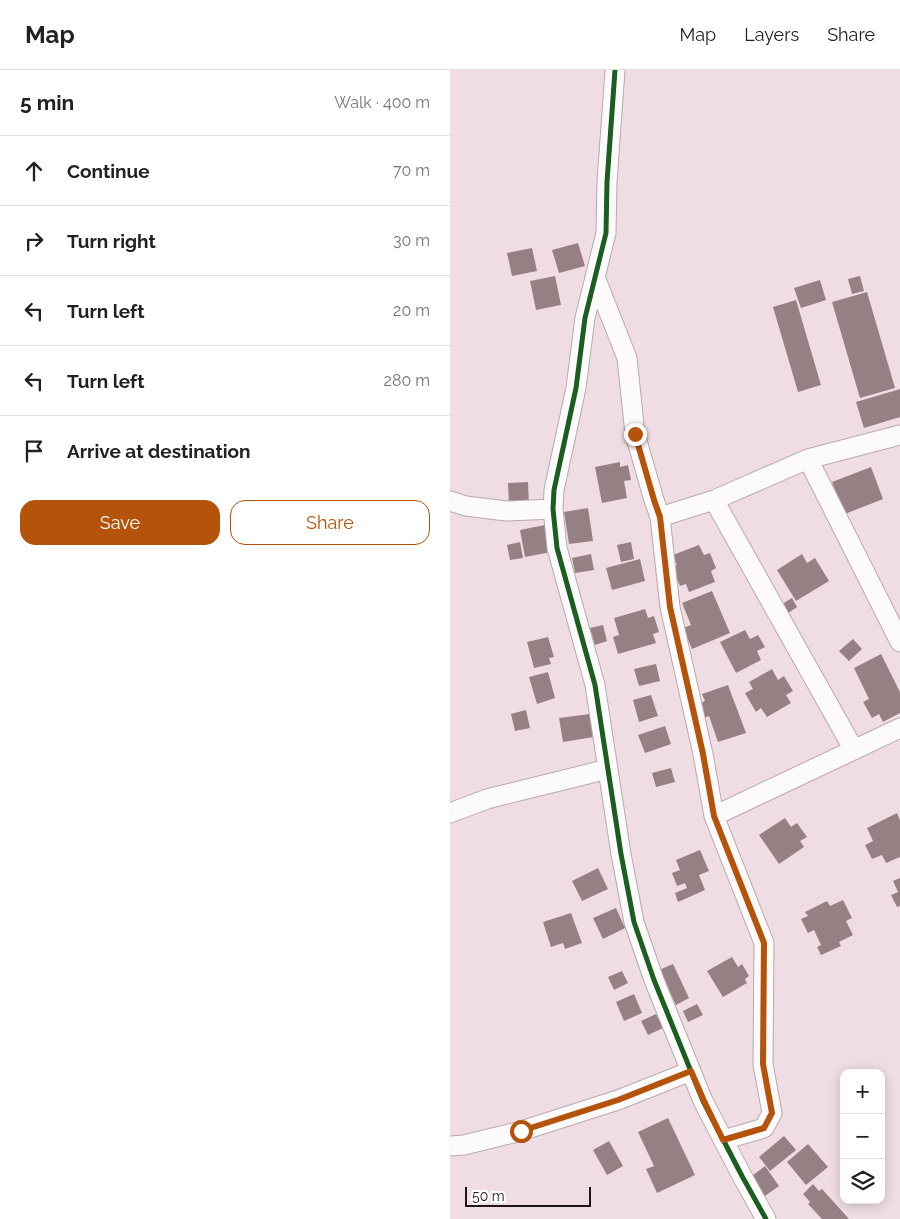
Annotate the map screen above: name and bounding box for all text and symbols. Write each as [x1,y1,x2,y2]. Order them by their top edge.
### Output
text: Map [25,20,75,49]
text: Map [680,24,716,45]
text: Layers [744,24,799,45]
text: Share [827,24,875,45]
text: 5 min [20,90,74,115]
text: Walk · 400 m [334,93,430,112]
icon: ahead [20,157,48,185]
text: Continue [67,160,150,182]
text: 70 m [393,161,430,180]
icon: right [20,227,48,255]
text: Turn right [67,230,156,252]
text: 30 m [393,231,430,250]
icon: left [20,297,48,325]
text: Turn left [67,300,144,322]
text: 20 m [393,301,430,320]
icon: left [20,367,48,395]
text: Turn left [67,370,144,392]
text: 280 m [384,371,430,390]
route end [624,423,647,446]
icon: arrive [20,437,48,465]
text: Arrive at destination [67,440,251,462]
button: Save [20,500,220,545]
button: Share [230,500,430,545]
map controls [840,1069,885,1204]
button: + [840,1069,885,1114]
button: − [840,1114,885,1159]
route start [510,1120,533,1143]
button: layers [840,1159,885,1204]
scale bar [465,1184,591,1207]
text: 50 m [472,1188,505,1204]

